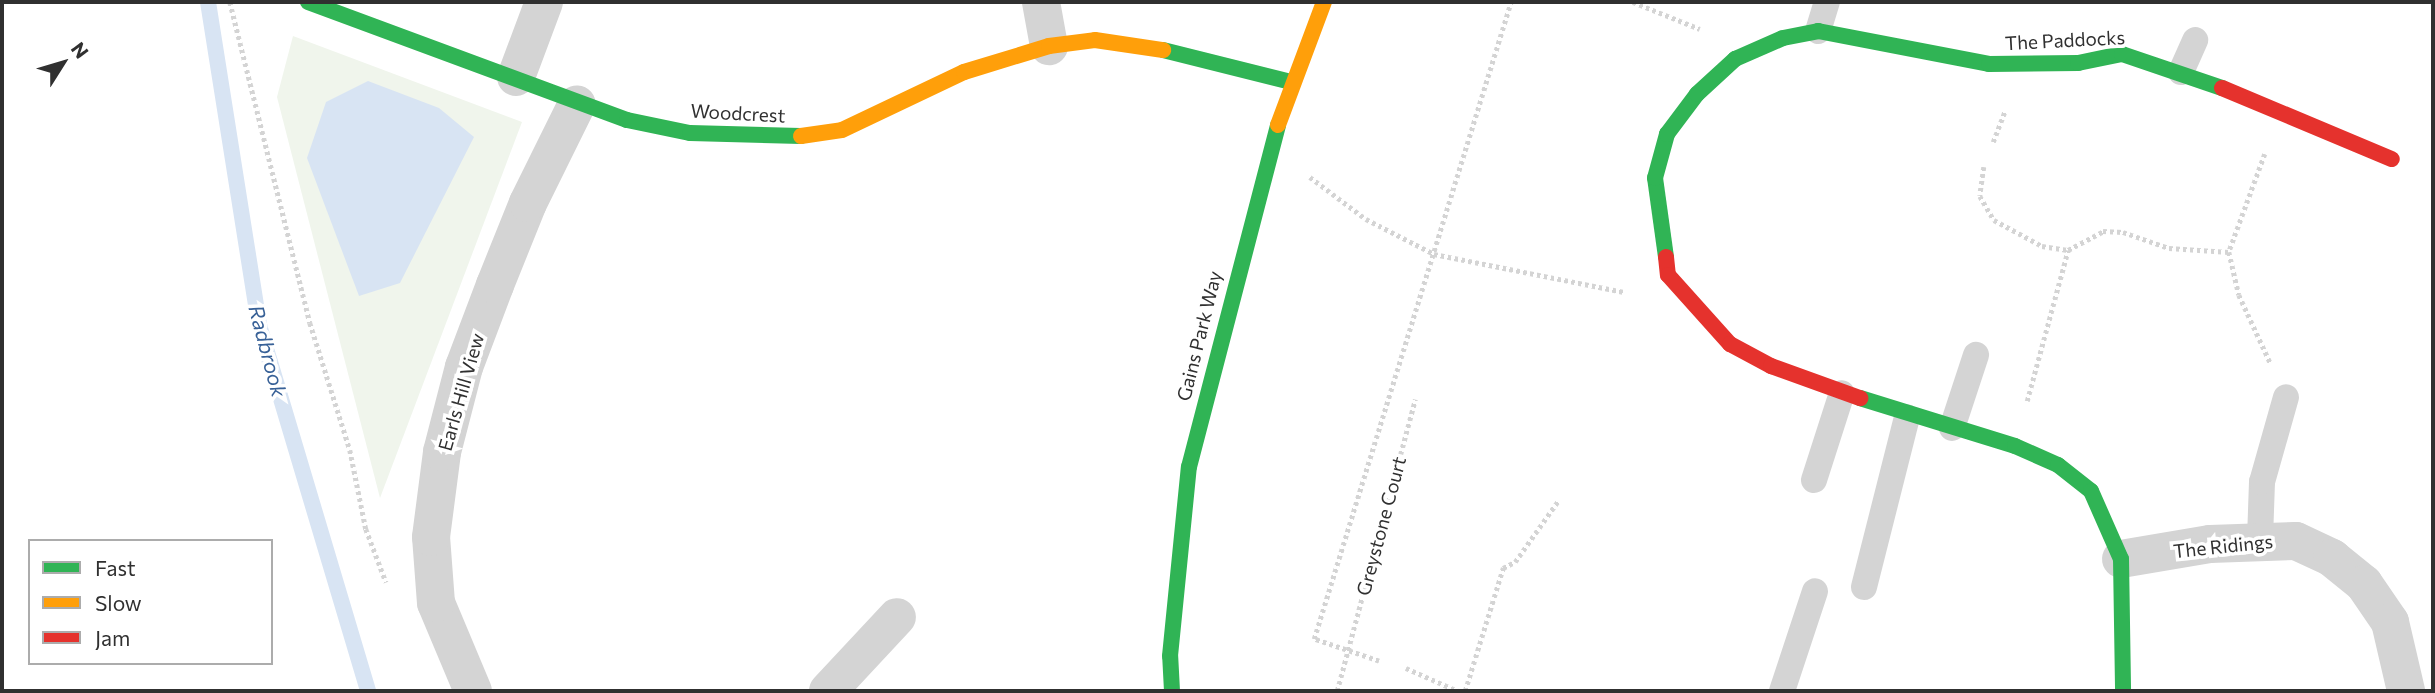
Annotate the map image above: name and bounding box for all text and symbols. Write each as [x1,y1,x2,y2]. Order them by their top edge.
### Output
street label: The Paddocks [2004,25,2126,55]
north arrow [28,28,98,98]
text: N [67,37,94,63]
street label: Woodcrest [690,99,786,127]
street label: Gains Park Way [1172,269,1226,403]
water label: Radbrook [244,302,292,400]
street label: Earls Hill View [433,331,489,453]
street label: Greystone Court [1351,454,1411,598]
street label: The Ridings [2172,529,2274,563]
legend [28,539,273,665]
text: Fast [95,555,136,580]
text: Slow [95,590,142,615]
text: Jam [95,625,130,650]

